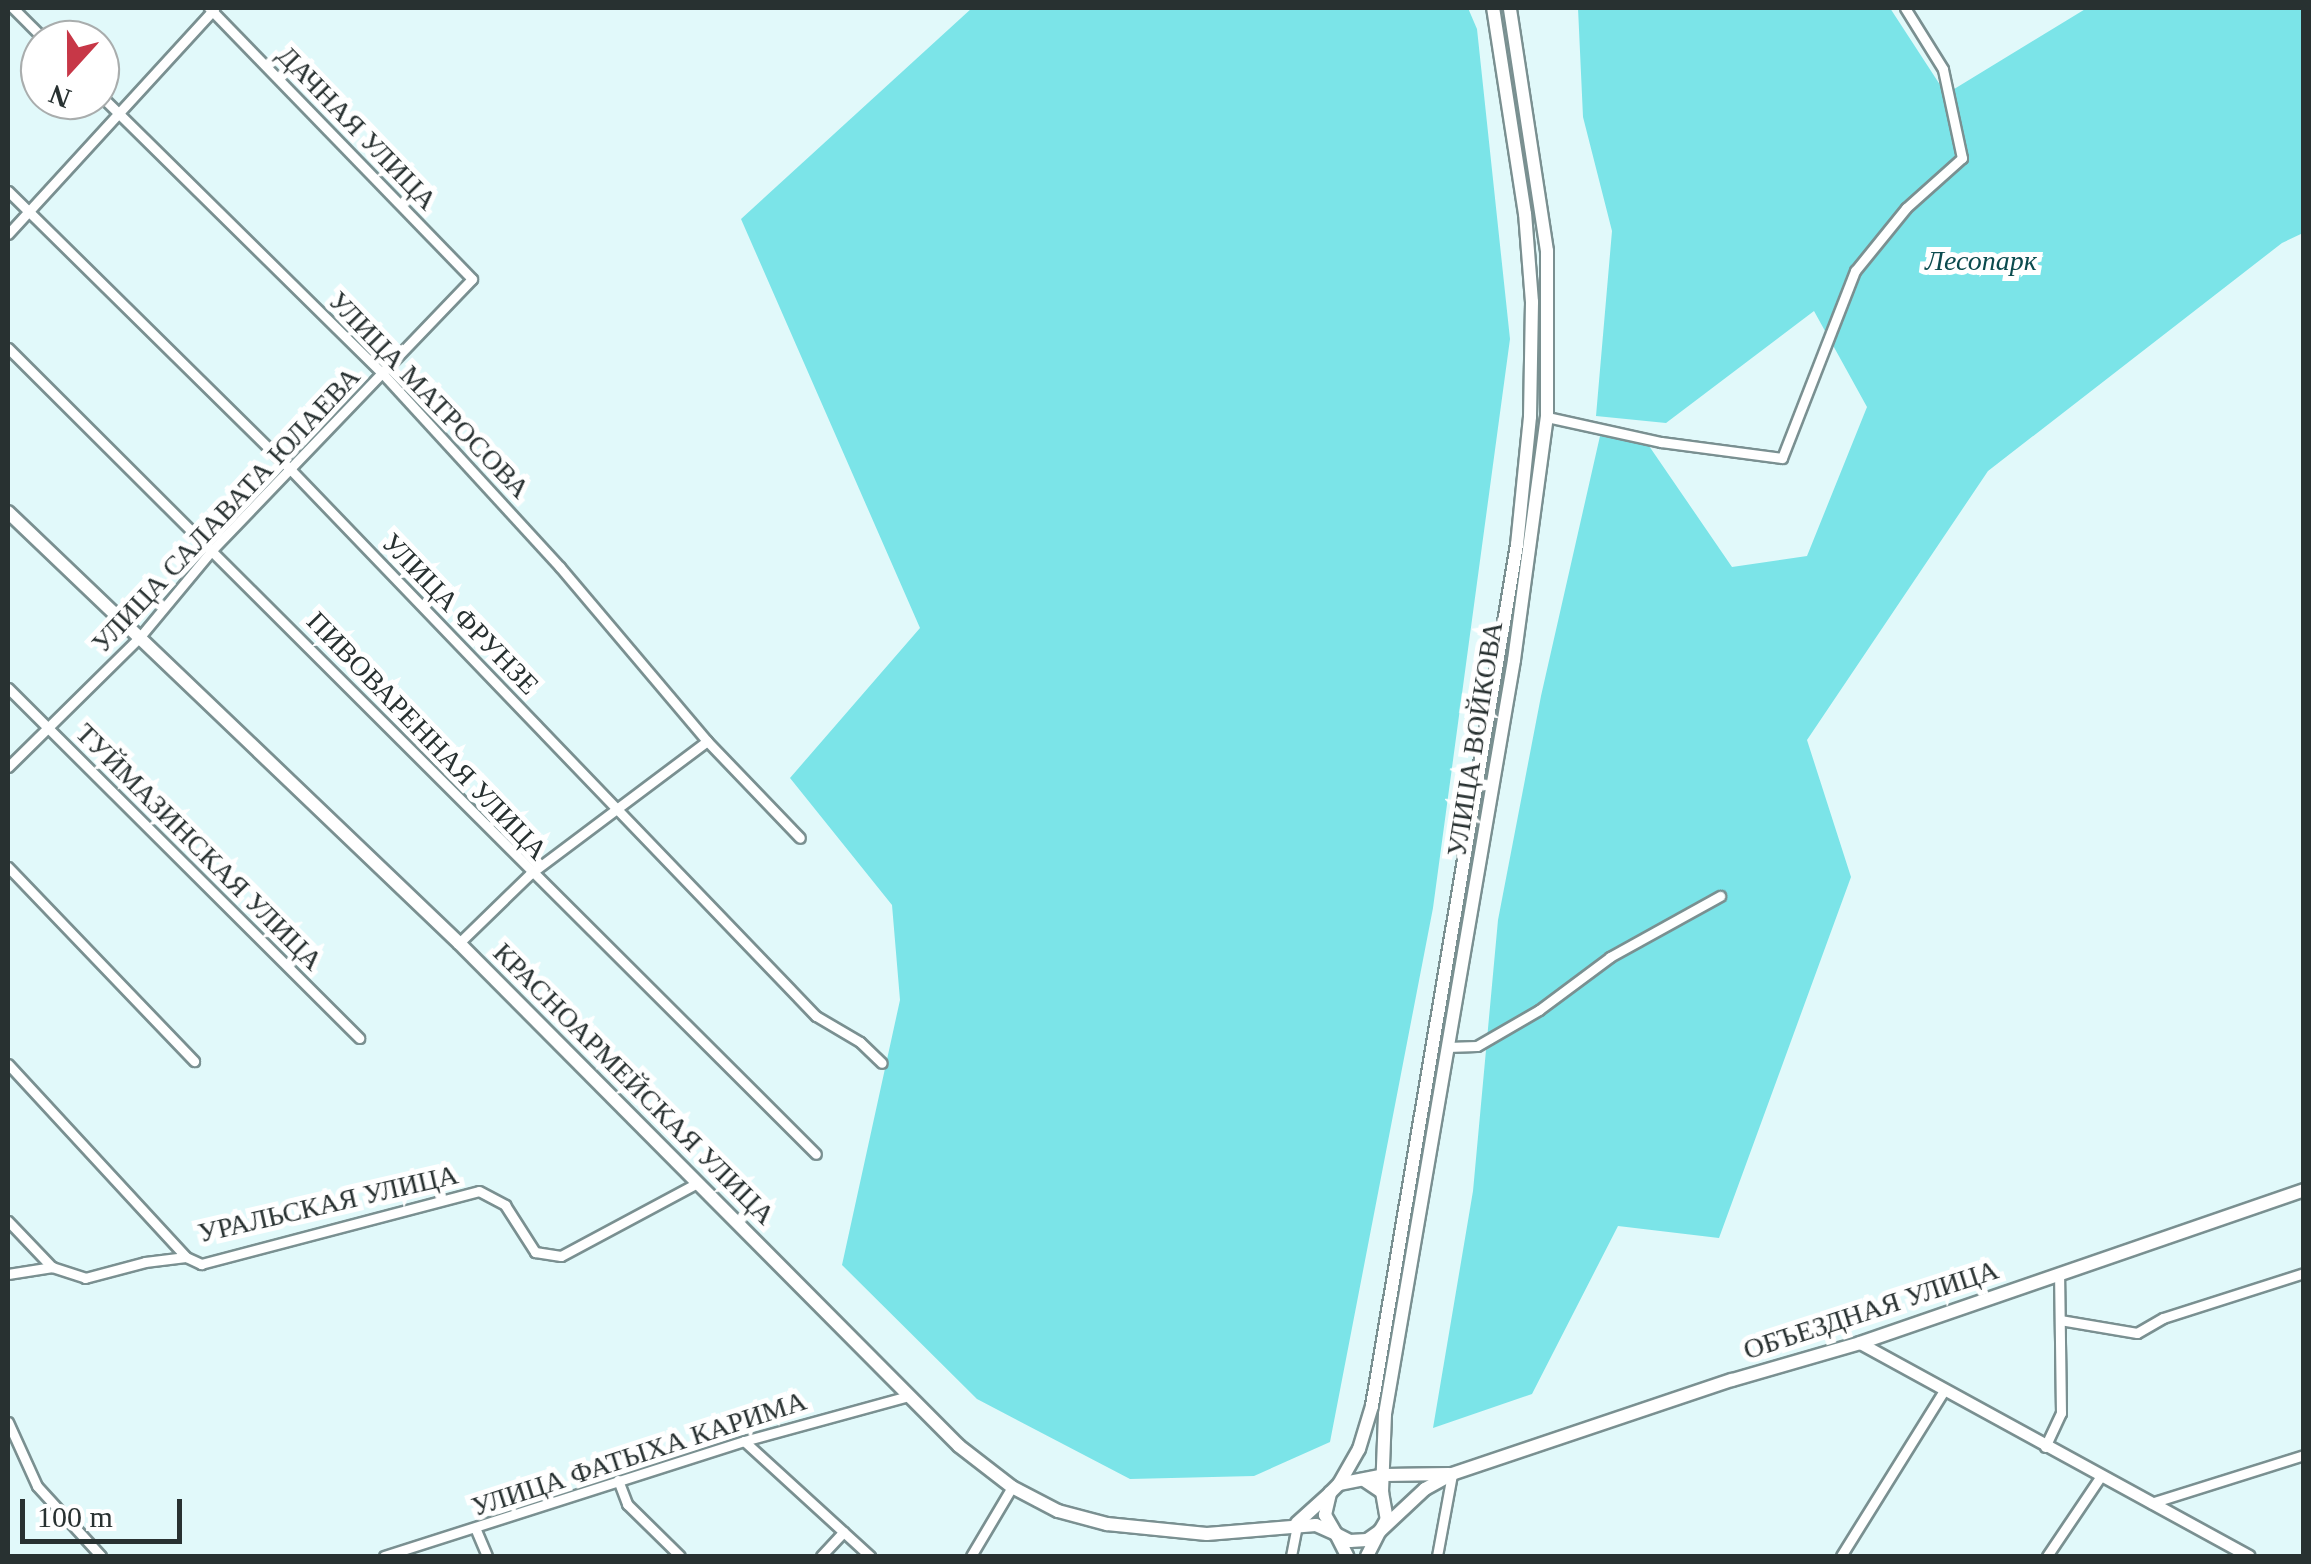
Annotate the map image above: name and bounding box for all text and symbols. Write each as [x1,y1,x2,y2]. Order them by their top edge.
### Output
north arrow [20,20,120,120]
street label: ДАЧНАЯ УЛИЦА [270,39,444,217]
text: N [45,79,75,115]
park label: Лесопарк [1925,244,2037,278]
street label: УЛИЦА МАТРОСОВА [321,284,537,506]
street label: УЛИЦА САЛАВАТА ЮЛАЕВА [85,360,367,660]
street label: УЛИЦА ФРУНЗЕ [374,526,546,702]
street label: ПИВОВАРЕННАЯ УЛИЦА [300,605,554,867]
street label: УЛИЦА ВОЙКОВА [1440,619,1510,859]
street label: ТУЙМАЗИНСКАЯ УЛИЦА [68,716,330,978]
street label: КРАСНОАРМЕЙСКАЯ УЛИЦА [486,936,782,1232]
street label: УРАЛЬСКАЯ УЛИЦА [195,1158,461,1250]
street label: ОБЪЕЗДНАЯ УЛИЦА [1739,1253,2003,1367]
street label: УЛИЦА ФАТЫХА КАРИМА [467,1384,811,1524]
scale bar [25,1479,188,1541]
text: 100 m [37,1500,113,1533]

